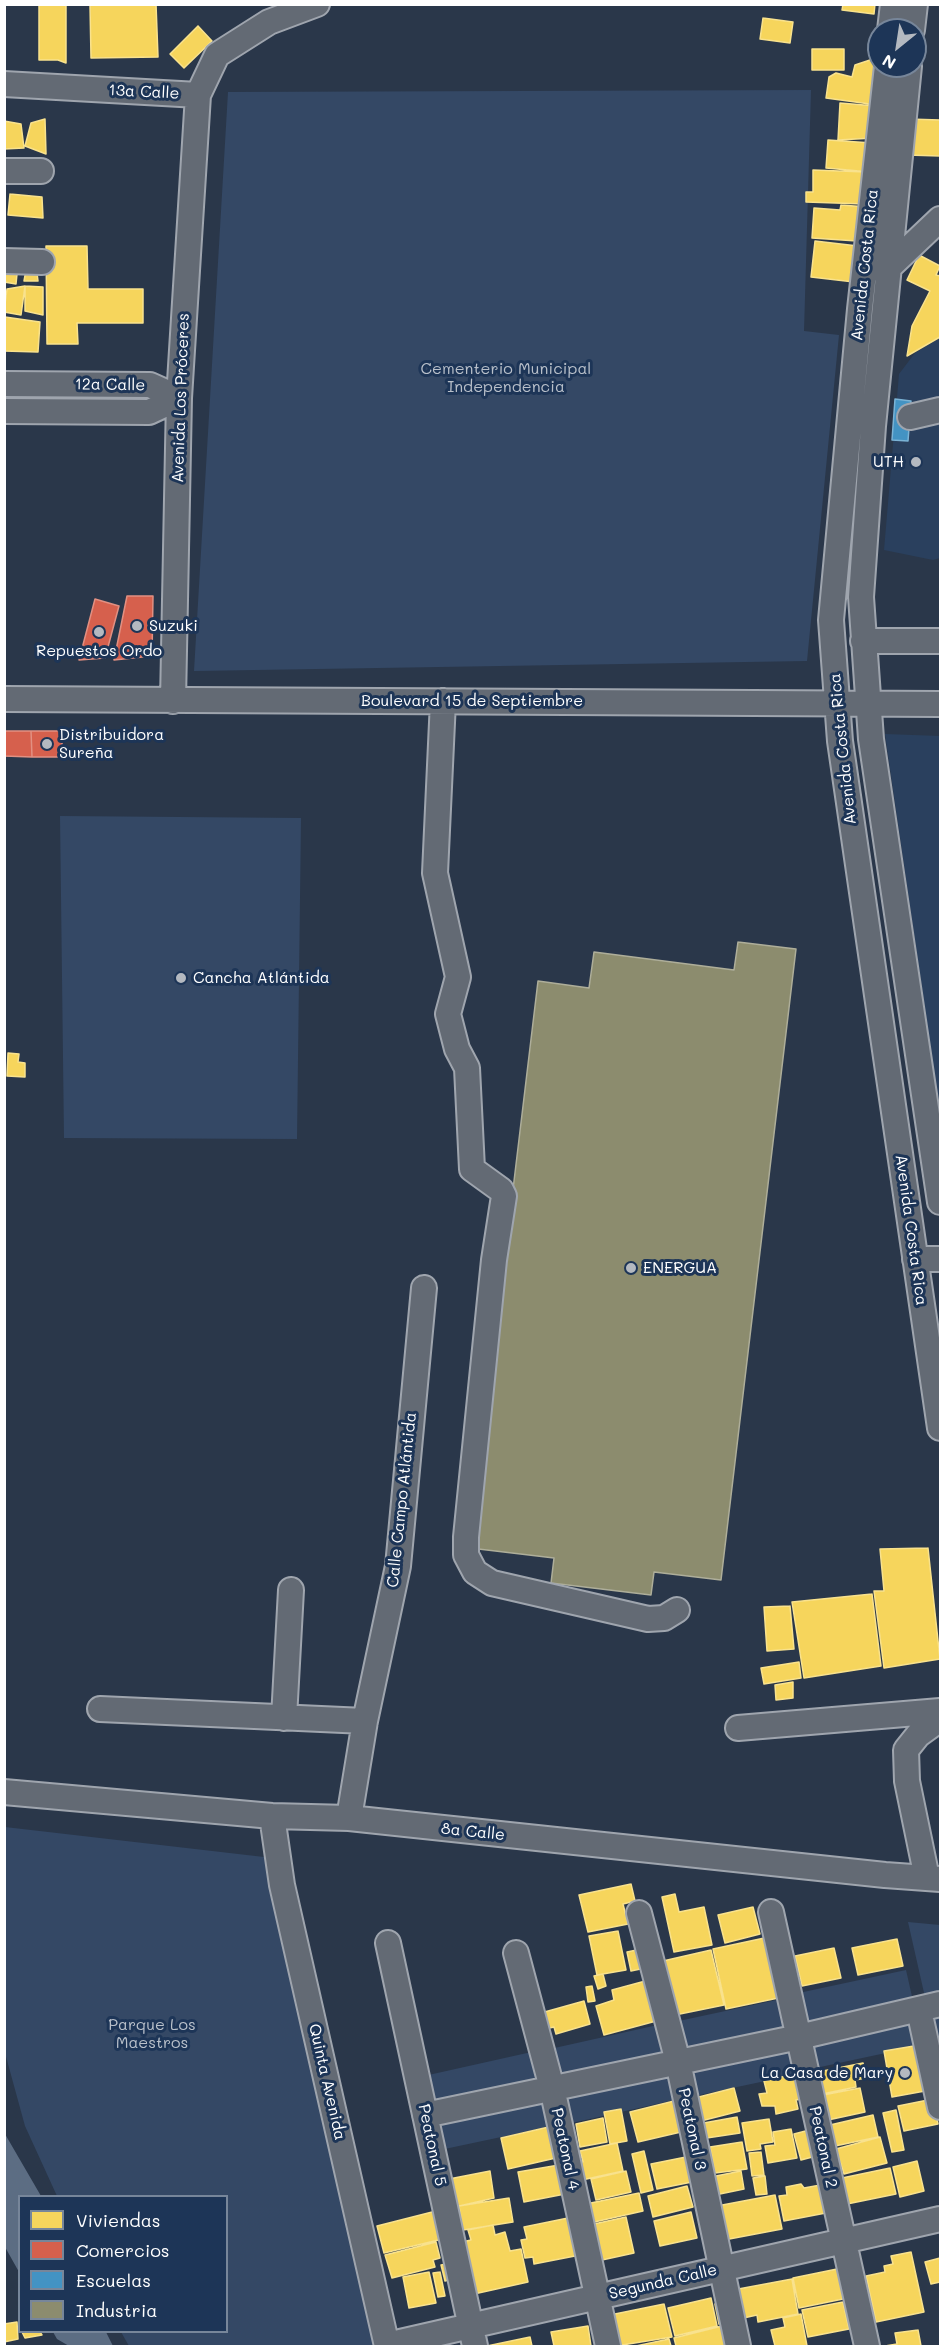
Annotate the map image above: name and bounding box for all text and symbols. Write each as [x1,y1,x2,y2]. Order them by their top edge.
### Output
north arrow [867,18,927,78]
text: N [878,50,899,74]
street label: 13a Calle [108,81,180,103]
street label: Avenida Costa Rica [847,188,883,342]
street label: Avenida Los Próceres [168,313,194,483]
park label: Cementerio Municipal Independencia [421,359,591,397]
street label: 12a Calle [75,375,145,395]
place label: UTH [873,452,904,472]
marker: UTH [909,455,923,469]
place label: Suzuki [149,616,198,636]
marker: Suzuki [130,619,144,633]
marker: Repuestos Ordo [92,625,106,639]
place label: Repuestos Ordo [36,641,162,661]
street label: Avenida Costa Rica [825,672,861,826]
street label: Boulevard 15 de Septiembre [361,691,583,711]
place label: Distribuidora Sureña [59,725,164,763]
marker: Distribuidora Sureña [40,737,54,751]
place label: Cancha Atlántida [193,968,330,988]
marker: Cancha Atlántida [174,971,188,985]
street label: Avenida Costa Rica [891,1153,931,1307]
place label: ENERGUA [643,1258,717,1278]
marker: ENERGUA [624,1261,638,1275]
street label: Calle Campo Atlántida [383,1411,421,1589]
street label: 8a Calle [440,1819,506,1845]
park label: Parque Los Maestros [108,2015,196,2053]
street label: Quinta Avenida [304,2022,350,2142]
place label: La Casa de Mary [761,2063,893,2083]
marker: La Casa de Mary [898,2066,912,2080]
street label: Peatonal 3 [674,2086,710,2172]
street label: Peatonal 5 [414,2102,450,2188]
street label: Peatonal 2 [805,2104,841,2190]
street label: Peatonal 4 [547,2106,583,2192]
legend [18,2195,228,2333]
text: Viviendas [76,2208,161,2232]
text: Comercios [76,2238,170,2262]
street label: Segunda Calle [607,2260,719,2304]
text: Escuelas [76,2268,151,2292]
text: Industria [76,2298,158,2322]

